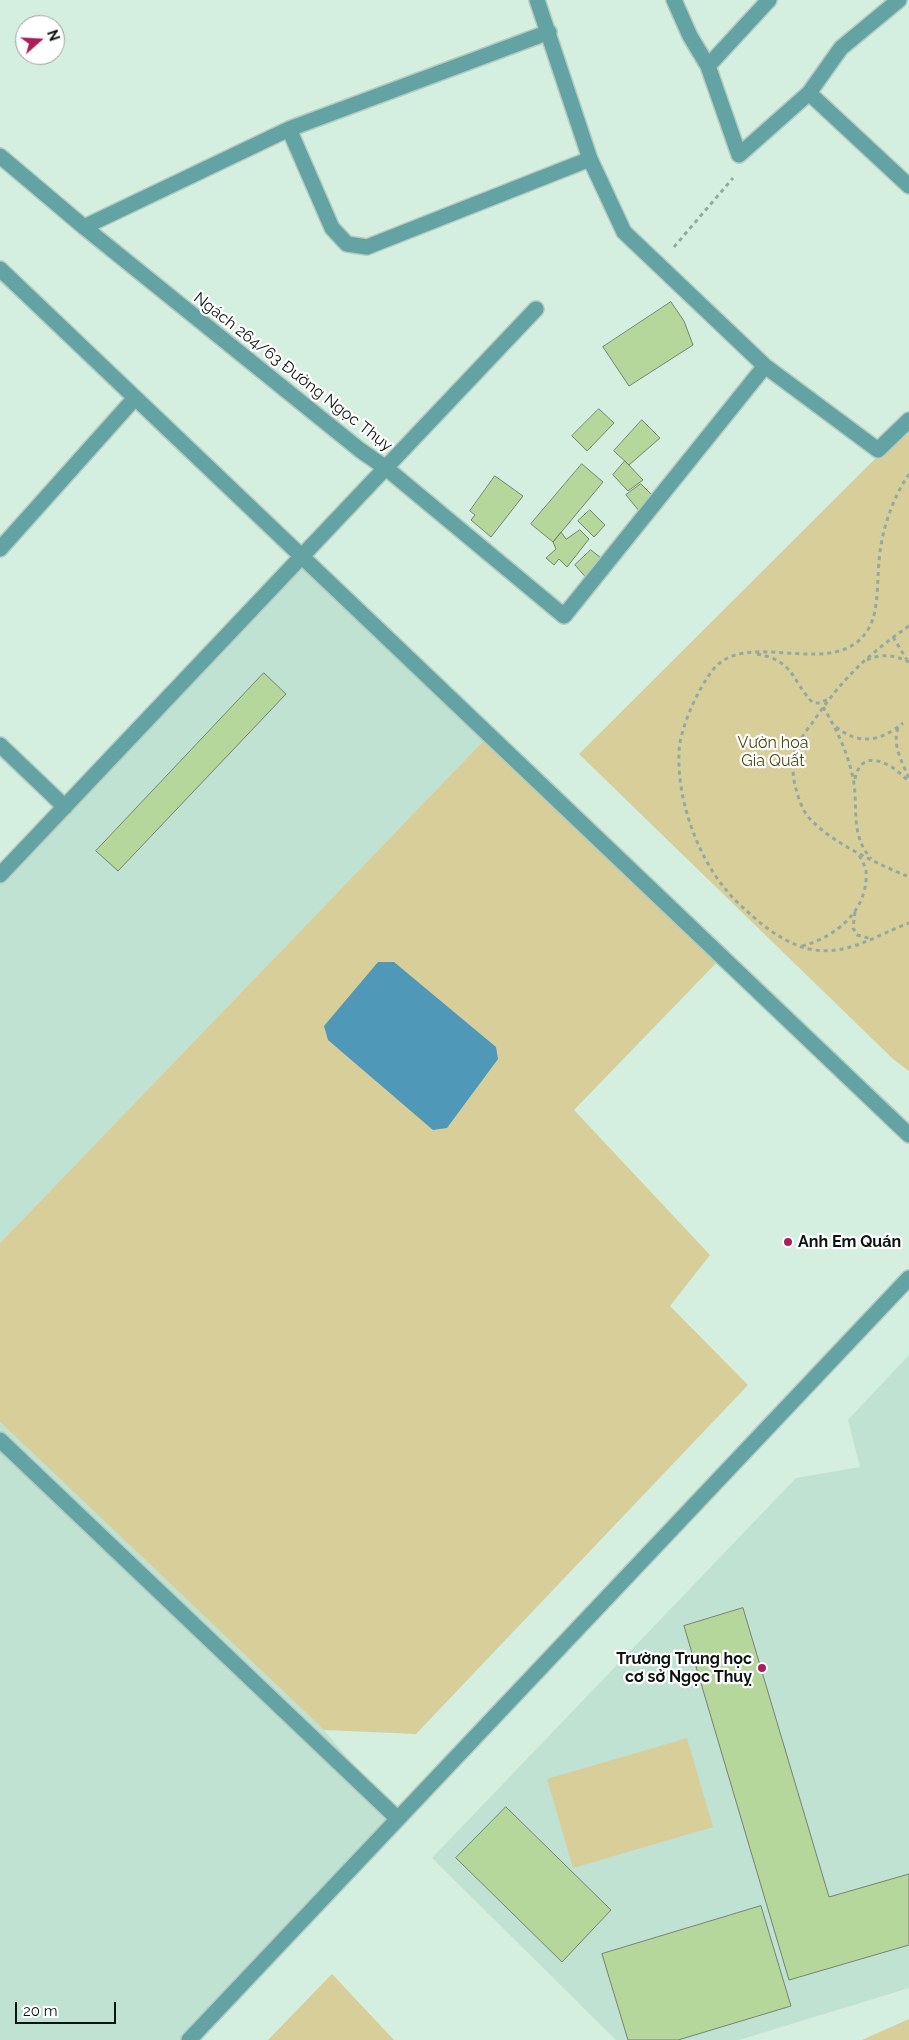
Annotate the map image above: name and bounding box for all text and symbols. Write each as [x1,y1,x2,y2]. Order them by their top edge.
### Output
north arrow [15,15,65,65]
text: N [44,28,63,43]
street label: Ngách 264/63 Đường Ngọc Thụy [190,288,396,456]
park label: Vườn hoa Gia Quất [738,733,808,771]
place label: Anh Em Quán [798,1232,901,1252]
marker: Anh Em Quán [782,1236,794,1248]
place label: Trường Trung học cơ sở Ngọc Thuỵ [616,1649,752,1687]
marker: Trường Trung học cơ sở Ngọc Thuỵ [756,1662,768,1674]
scale bar [18,1992,119,2024]
text: 20 m [23,2002,58,2020]

